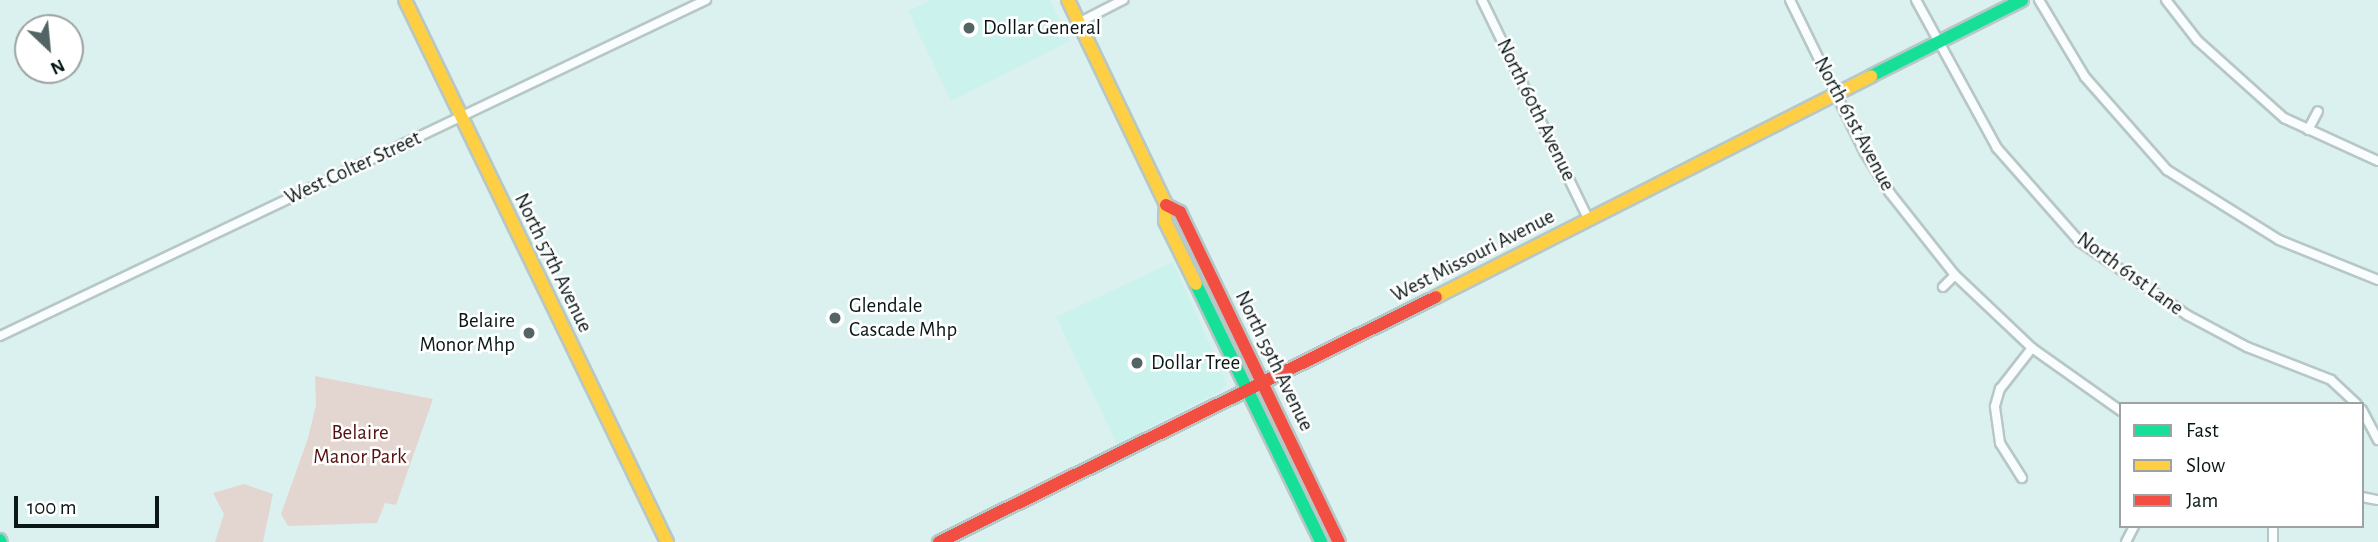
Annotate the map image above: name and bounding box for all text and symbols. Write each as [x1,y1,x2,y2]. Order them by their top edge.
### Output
north arrow [14,14,84,84]
place label: Dollar General [983,15,1101,41]
marker: Dollar General [961,20,977,36]
street label: North 60th Avenue [1491,35,1581,185]
street label: North 61st Avenue [1808,53,1900,195]
text: N [47,55,68,78]
street label: West Colter Street [281,125,425,211]
street label: North 57th Avenue [508,189,598,337]
street label: West Missouri Avenue [1387,204,1559,308]
street label: North 61st Lane [2072,227,2188,321]
street label: North 59th Avenue [1229,287,1319,435]
place label: Glendale Cascade Mhp [849,293,957,343]
place label: Belaire Monor Mhp [419,308,515,358]
marker: Glendale Cascade Mhp [827,310,843,326]
marker: Belaire Monor Mhp [521,325,537,341]
place label: Dollar Tree [1151,350,1240,376]
marker: Dollar Tree [1129,355,1145,371]
legend [2119,402,2364,528]
park label: Belaire Manor Park [313,420,407,470]
text: Fast [2186,420,2219,441]
text: Slow [2186,455,2225,476]
scale bar [18,482,163,526]
text: Jam [2186,490,2218,511]
text: 100 m [27,497,77,518]

